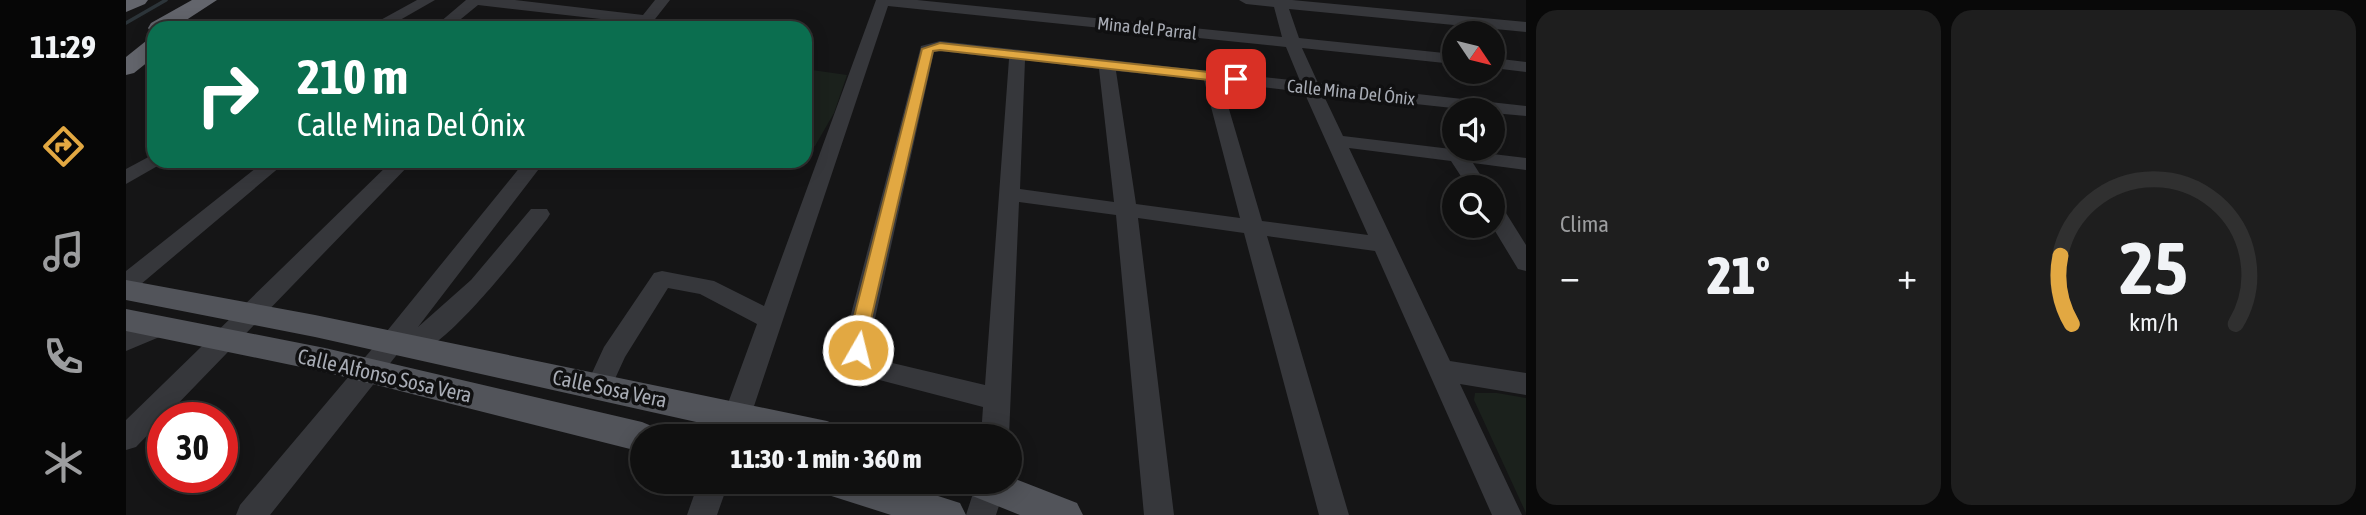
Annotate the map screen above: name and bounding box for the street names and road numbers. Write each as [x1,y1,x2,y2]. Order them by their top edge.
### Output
street label: Mina del Parral [1096,12,1198,44]
street label: Calle Mina Del Ónix [1286,75,1416,109]
street label: Calle Alfonso Sosa Vera [296,343,474,407]
street label: Calle Sosa Vera [551,364,669,412]

